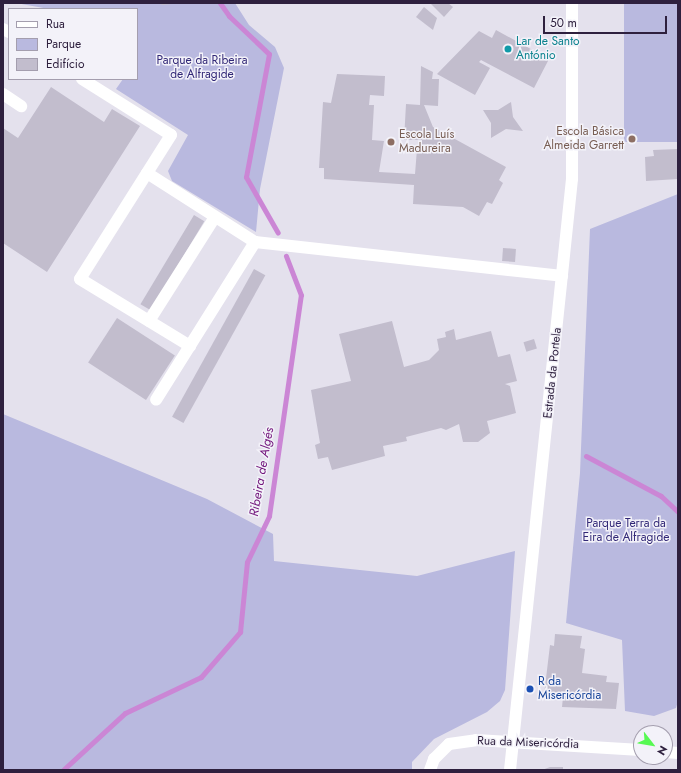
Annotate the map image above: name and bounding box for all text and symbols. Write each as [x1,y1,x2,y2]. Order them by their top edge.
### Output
legend [8,8,138,80]
scale bar [545,8,669,34]
text: 50 m [550,14,577,32]
text: Rua [46,15,65,33]
text: Parque [46,35,81,53]
place label: Lar de Santo António [516,35,580,63]
marker: Lar de Santo António [503,44,513,54]
park label: Parque da Ribeira de Alfragide [157,54,247,82]
text: Edifício [46,55,85,73]
place label: Escola Básica Almeida Garrett [543,125,624,153]
place label: Escola Luís Madureira [399,128,454,156]
marker: Escola Básica Almeida Garrett [627,134,637,144]
marker: Escola Luís Madureira [386,137,396,147]
street label: Estrada da Portela [541,327,565,419]
water label: Ribeira de Algés [246,426,278,518]
park label: Parque Terra da Eira de Alfragide [583,517,669,545]
place label: R da Misericórdia [538,675,601,703]
marker: R da Misericórdia [525,684,535,694]
north arrow [633,725,673,765]
street label: Rua da Misericórdia [477,734,579,752]
text: N [653,743,672,759]

